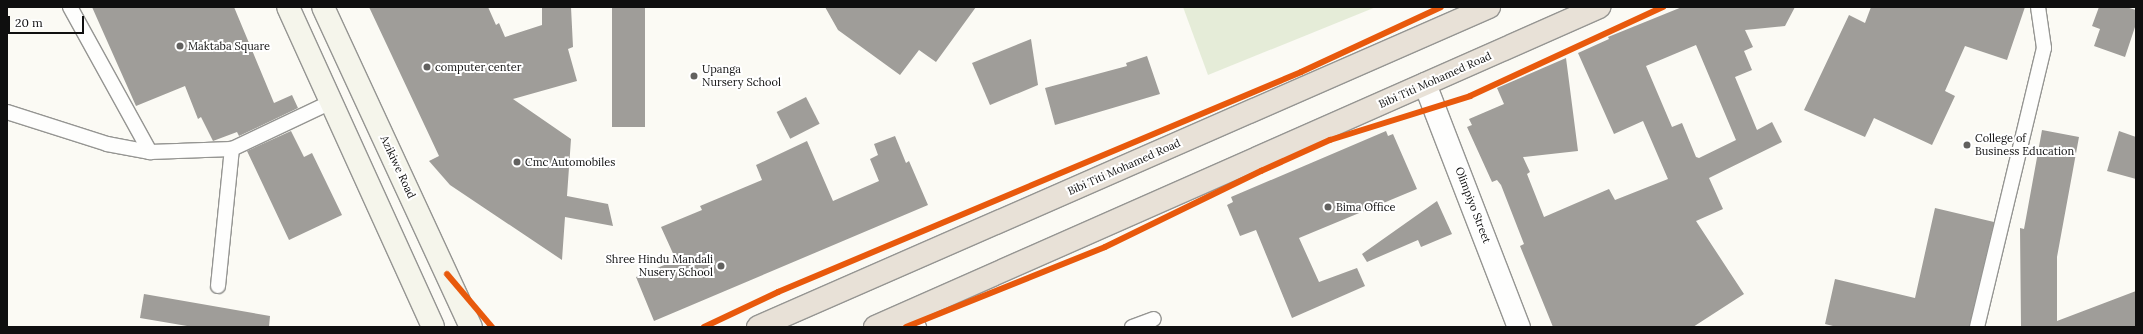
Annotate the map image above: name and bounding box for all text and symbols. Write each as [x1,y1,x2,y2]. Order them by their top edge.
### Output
scale bar [10,8,86,34]
text: 20 m [15,15,43,30]
place label: Maktaba Square [188,39,270,53]
marker: Maktaba Square [175,41,185,51]
street label: Bibi Titi Mohamed Road [1376,49,1494,111]
place label: computer center [435,60,521,74]
marker: computer center [422,62,432,72]
place label: Upanga Nursery School [702,63,781,89]
marker: Upanga Nursery School [689,71,699,81]
place label: College of Business Education [1975,132,2074,158]
street label: Azikiwe Road [378,133,418,201]
street label: Bibi Titi Mohamed Road [1065,136,1183,198]
marker: College of Business Education [1962,140,1972,150]
place label: Cmc Automobiles [525,155,615,169]
marker: Cmc Automobiles [512,157,522,167]
street label: Olimpiyo Street [1452,165,1494,245]
place label: Bima Office [1336,200,1395,214]
marker: Bima Office [1323,202,1333,212]
place label: Shree Hindu Mandali Nusery School [606,253,713,279]
marker: Shree Hindu Mandali Nusery School [716,261,726,271]

